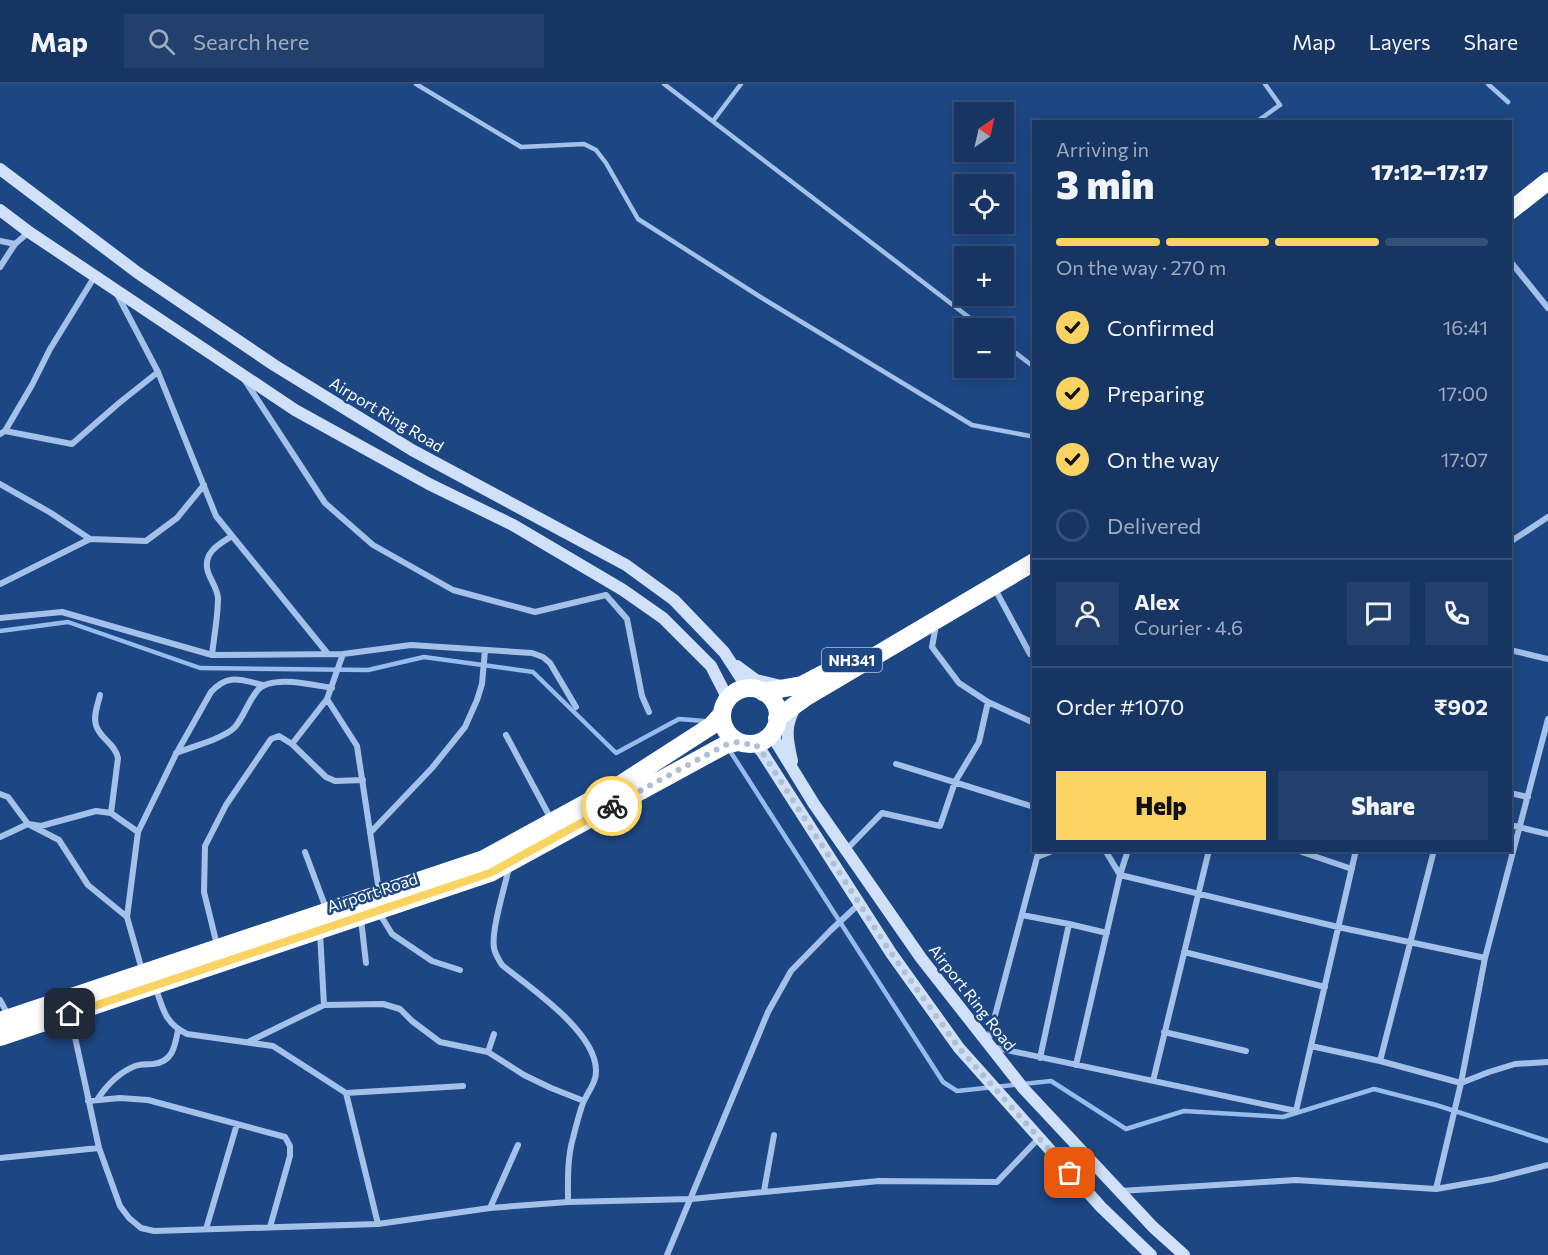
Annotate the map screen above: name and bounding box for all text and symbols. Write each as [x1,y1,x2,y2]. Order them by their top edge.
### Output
search box [124,14,544,68]
text: Map [30,24,88,58]
icon: search [145,25,178,58]
text: Search here [193,28,309,55]
text: Map [1292,29,1336,54]
text: Layers [1369,29,1431,54]
text: Share [1464,29,1518,54]
north arrow [954,102,1014,162]
map controls [954,102,1014,378]
text: Arriving in [1056,137,1149,161]
text: 17:12–17:17 [1371,158,1488,185]
text: 3 min [1056,159,1154,207]
button: locate [954,174,1014,234]
button: + [954,246,1014,306]
text: On the way · 270 m [1056,255,1226,279]
icon: check [1056,311,1089,344]
text: Confirmed [1107,314,1214,341]
text: 16:41 [1443,315,1488,339]
button: − [954,318,1014,378]
street label: Airport Ring Road [327,372,447,456]
icon: check [1056,377,1089,410]
text: Preparing [1107,380,1204,407]
text: 17:00 [1438,381,1488,405]
icon: check [1056,443,1089,476]
text: On the way [1107,446,1219,473]
text: 17:07 [1441,447,1488,471]
text: Delivered [1107,512,1201,539]
button: person [1056,582,1119,645]
button: chat [1347,582,1410,645]
button: phone [1425,582,1488,645]
text: Alex [1134,588,1180,615]
text: Courier · 4.6 [1134,615,1243,639]
road number: NH341 [822,648,882,672]
text: Order #1070 [1056,693,1184,720]
text: ₹902 [1434,693,1488,720]
button: Help [1056,771,1266,840]
button: Share [1278,771,1488,840]
courier [582,776,642,836]
icon: bike [596,790,629,823]
street label: Airport Road [324,868,420,916]
street label: Airport Ring Road [926,940,1020,1054]
pin [44,988,95,1039]
icon: home [53,997,86,1030]
pin [1044,1147,1095,1198]
icon: bag [1053,1156,1086,1189]

